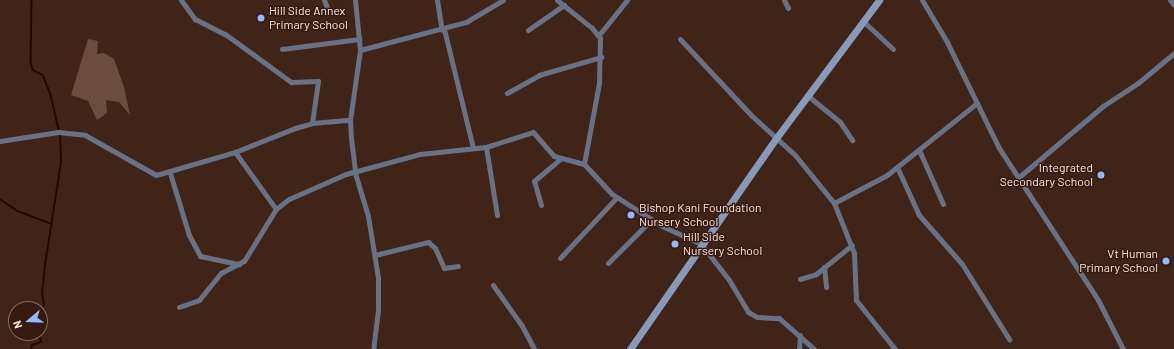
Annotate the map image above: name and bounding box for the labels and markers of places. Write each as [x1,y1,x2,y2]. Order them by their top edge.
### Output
place label: Hill Side Annex Primary School [269,4,348,32]
marker: Hill Side Annex Primary School [256,13,266,23]
place label: Integrated Secondary School [1000,161,1093,189]
marker: Integrated Secondary School [1096,170,1106,180]
place label: Bishop Kani Foundation Nursery School [639,201,761,229]
marker: Bishop Kani Foundation Nursery School [626,210,636,220]
place label: Hill Side Nursery School [683,230,762,258]
marker: Hill Side Nursery School [670,239,680,249]
place label: Vt Human Primary School [1079,247,1158,275]
marker: Vt Human Primary School [1161,256,1171,266]

